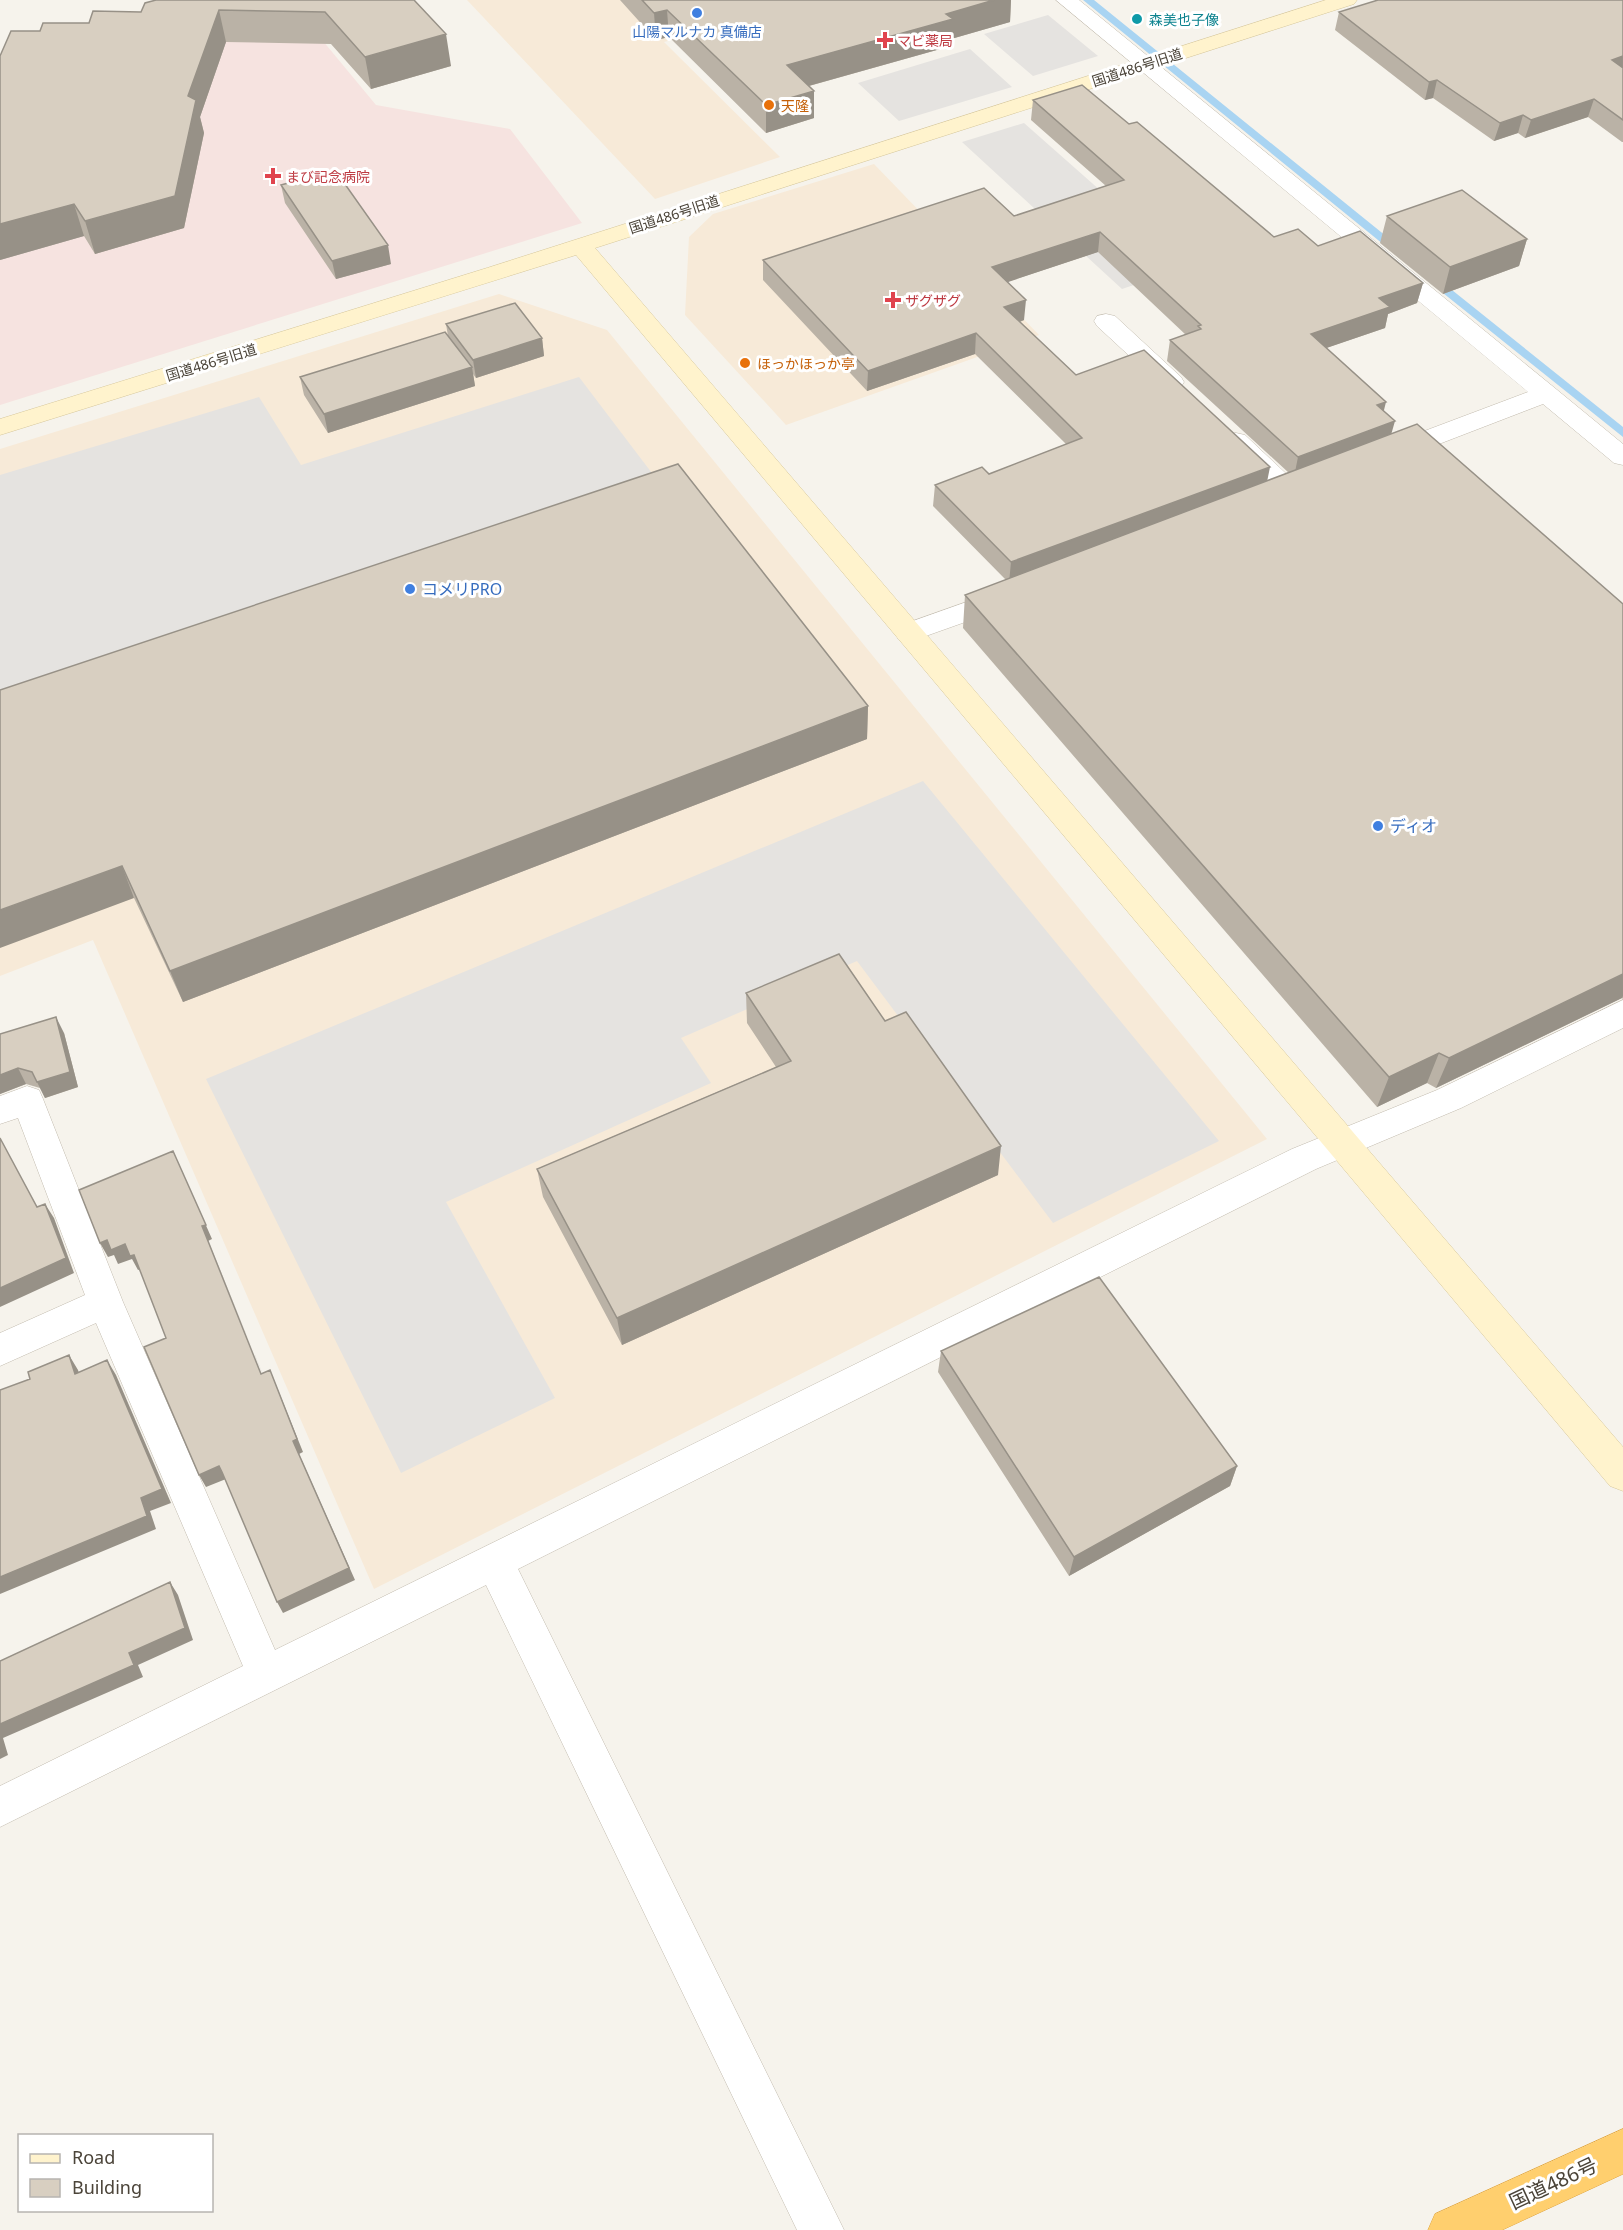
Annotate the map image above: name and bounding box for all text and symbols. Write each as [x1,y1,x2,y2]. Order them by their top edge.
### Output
marker: 山陽マルナカ 真備店 [690,6,704,20]
place label: 森美也子像 [1149,10,1219,29]
marker: 森美也子像 [1130,12,1144,26]
place label: 山陽マルナカ 真備店 [632,22,762,41]
place label: マビ薬局 [897,31,953,50]
marker: マビ薬局 [878,33,892,47]
street label: 国道486号旧道 [1089,43,1185,91]
place label: 天隆 [781,96,809,115]
marker: 天隆 [762,98,776,112]
marker: まび記念病院 [264,167,282,185]
place label: まび記念病院 [286,167,370,186]
street label: 国道486号旧道 [626,190,722,238]
place label: ザグザグ [905,291,961,310]
marker: ザグザグ [886,293,900,307]
street label: 国道486号旧道 [163,339,259,385]
place label: ほっかほっか亭 [757,354,855,373]
marker: ほっかほっか亭 [738,356,752,370]
place label: コメリPRO [422,578,502,600]
marker: コメリPRO [403,582,417,596]
place label: ディオ [1390,815,1437,837]
marker: ディオ [1371,819,1385,833]
legend [18,2134,213,2212]
text: Road [72,2145,115,2169]
street label: 国道486号 [1505,2151,1601,2215]
text: Building [72,2175,142,2199]

